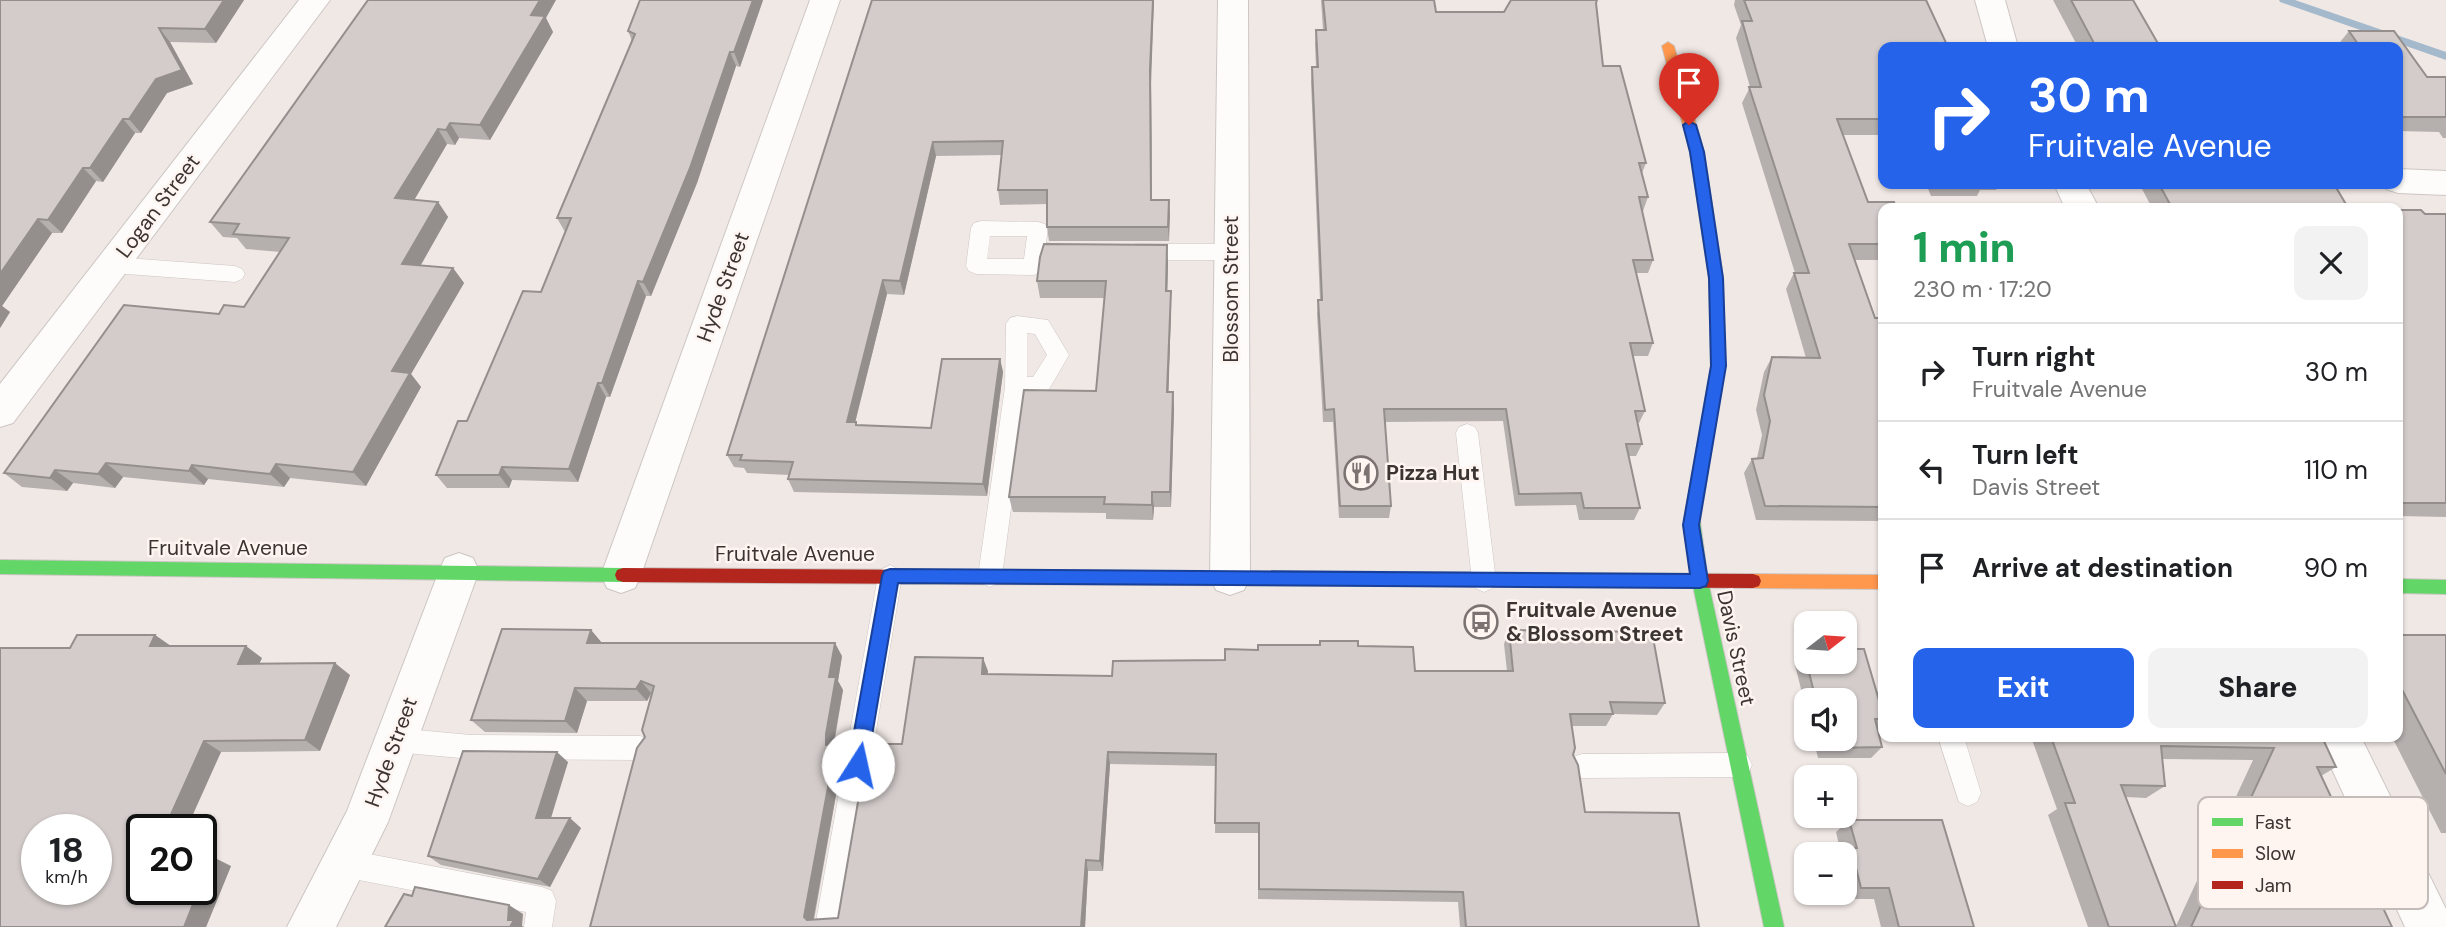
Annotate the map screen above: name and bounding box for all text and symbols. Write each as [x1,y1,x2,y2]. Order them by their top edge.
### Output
pin [1659,53,1719,125]
text: 30 m [2028,63,2150,127]
icon: arrive [1670,64,1708,102]
icon: right [1913,70,2004,161]
text: Fruitvale Avenue [2028,125,2272,167]
street label: Logan Street [110,148,206,264]
street label: Blossom Street [1217,215,1245,363]
text: 1 min [1913,220,2016,275]
button: close [2294,226,2368,300]
street label: Hyde Street [690,228,756,346]
text: 230 m · 17:20 [1913,274,2052,304]
text: Turn right [1972,340,2096,374]
icon: right [1913,353,1951,391]
text: 30 m [2305,355,2368,389]
text: Fruitvale Avenue [1972,374,2147,404]
text: Turn left [1972,438,2079,472]
icon: left [1913,451,1951,489]
text: 110 m [2304,453,2368,487]
restaurant icon: Pizza Hut [1342,454,1380,492]
place label: Pizza Hut [1386,459,1480,487]
text: Davis Street [1972,472,2100,502]
street label: Fruitvale Avenue [148,534,308,562]
street label: Fruitvale Avenue [715,540,875,568]
icon: arrive [1913,549,1951,587]
text: Arrive at destination [1972,551,2233,585]
text: 90 m [2304,551,2368,585]
street label: Davis Street [1710,588,1762,708]
place label: Fruitvale Avenue & Blossom Street [1506,596,1683,648]
bus stop icon: Fruitvale Avenue & Blossom Street [1462,603,1500,641]
north arrow [1794,611,1857,674]
map controls [1794,611,1857,905]
button: Exit [1913,648,2134,728]
button: Share [2148,648,2368,728]
button: sound [1794,688,1857,751]
street label: Hyde Street [358,693,424,811]
position arrow [821,728,895,802]
button: + [1794,765,1857,828]
legend [2198,797,2428,909]
text: Fast [2255,810,2291,835]
speed limit sign: 20 [126,814,217,905]
text: 18 [49,827,84,873]
text: Slow [2255,841,2296,866]
button: − [1794,842,1857,905]
text: km/h [45,865,88,889]
text: Jam [2255,873,2292,898]

